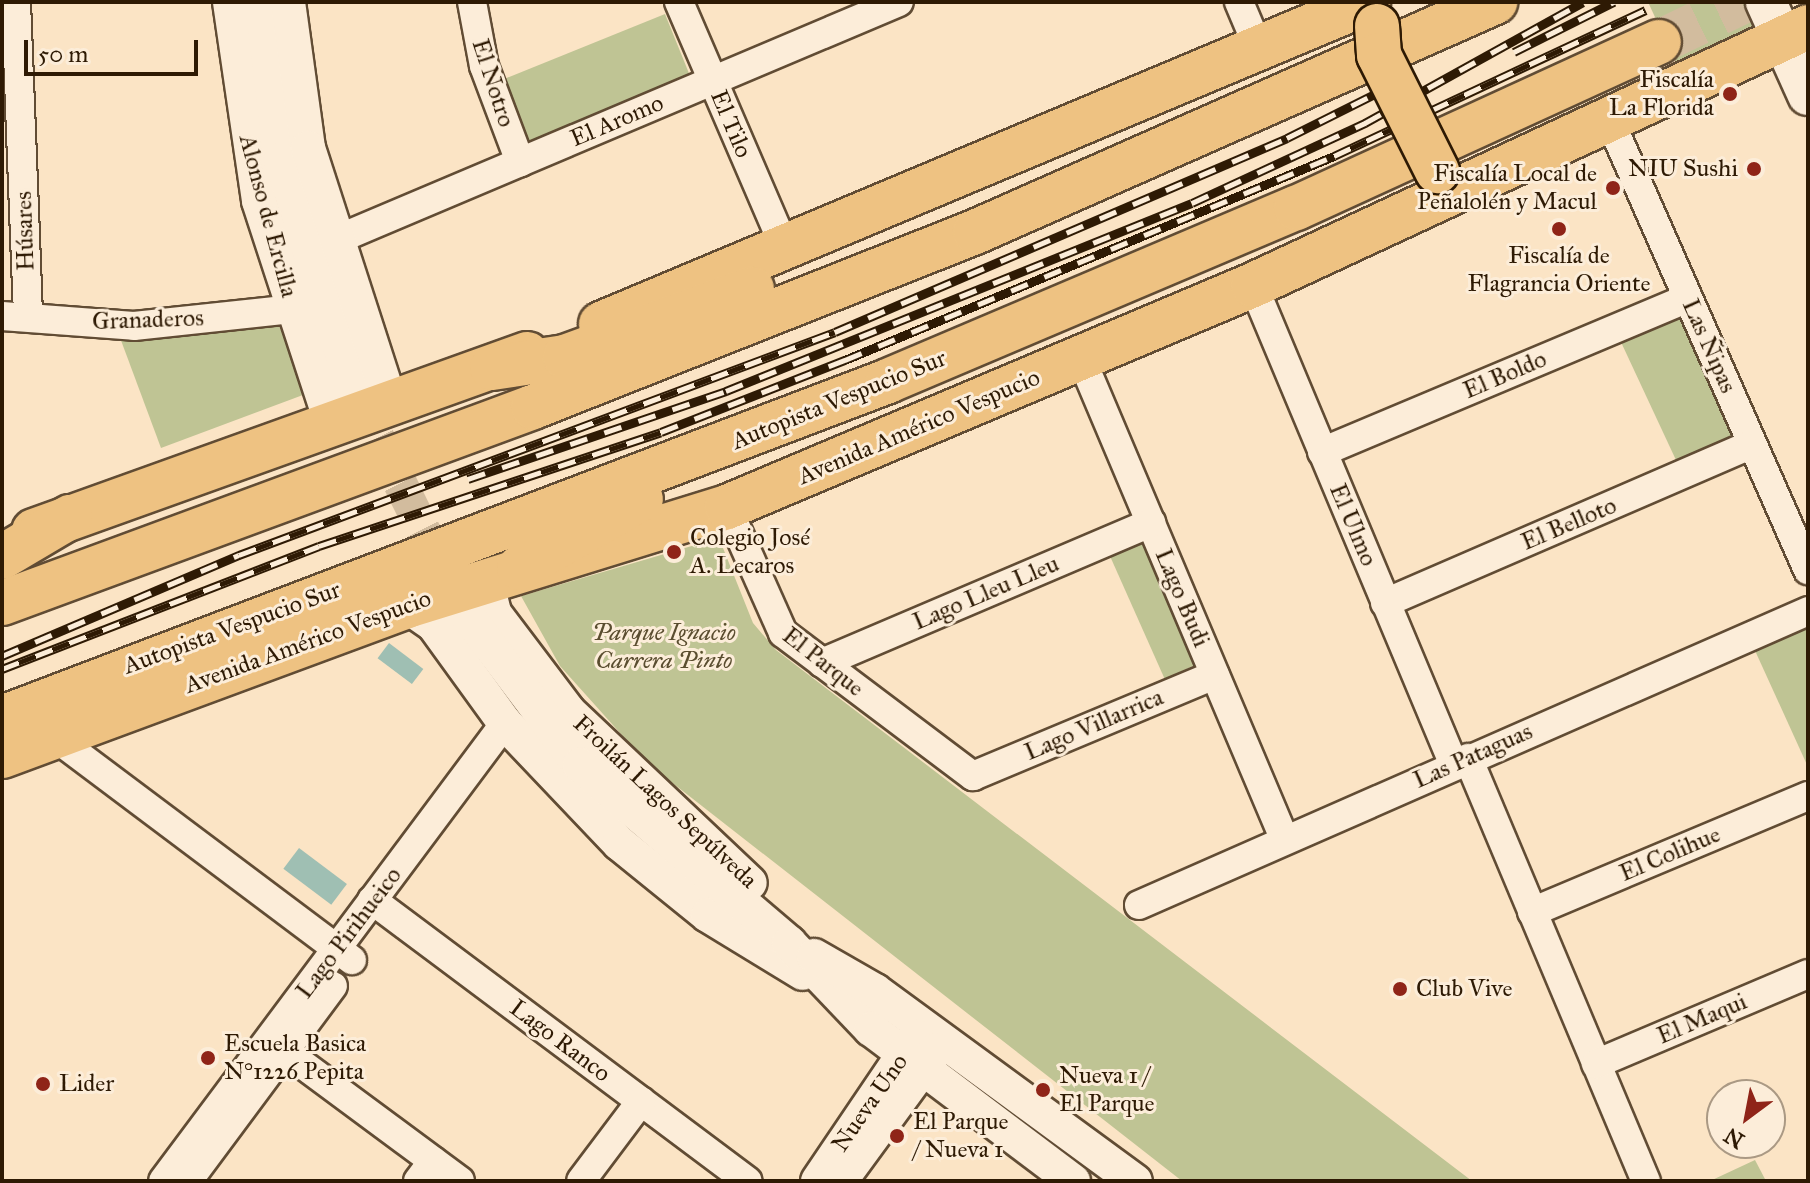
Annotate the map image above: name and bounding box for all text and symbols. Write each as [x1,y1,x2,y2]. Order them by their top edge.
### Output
scale bar [28,24,202,74]
street label: El Notro [465,35,521,131]
text: 50 m [38,39,88,69]
place label: Fiscalía La Florida [1609,66,1714,122]
marker: Fiscalía La Florida [1721,85,1739,103]
street label: El Tilo [704,86,758,162]
street label: El Aromo [566,89,668,153]
street label: Alonso de Ercilla [232,132,304,300]
place label: NIU Sushi [1628,155,1738,183]
place label: Fiscalía Local de Peñalolén y Macul [1417,160,1597,216]
marker: NIU Sushi [1745,160,1763,178]
marker: Fiscalía Local de Peñalolén y Macul [1604,179,1622,197]
street label: Húsares [9,191,41,271]
marker: Fiscalía de Flagrancia Oriente [1550,220,1568,238]
place label: Fiscalía de Flagrancia Oriente [1468,242,1650,298]
street label: Las Ñipas [1676,295,1742,397]
street label: Granaderos [92,304,204,336]
street label: Autopista Vespucio Sur [728,344,950,456]
street label: El Boldo [1459,345,1551,405]
street label: Avenida Américo Vespucio [794,363,1044,491]
street label: El Ulmo [1323,479,1383,571]
street label: El Belloto [1517,491,1621,557]
place label: Colegio José A. Lecaros [690,524,810,580]
marker: Colegio José A. Lecaros [665,543,683,561]
street label: Lago Budi [1148,545,1216,651]
street label: Lago Lleu Lleu [909,549,1063,637]
street label: Autopista Vespucio Sur [120,575,344,681]
street label: Avenida Américo Vespucio [181,584,435,700]
park label: Parque Ignacio Carrera Pinto [592,619,736,675]
street label: El Parque [777,621,869,703]
street label: Lago Villarrica [1020,683,1168,767]
street label: Froilán Lagos Sepúlveda [567,709,763,895]
street label: Las Pataguas [1409,717,1537,795]
street label: El Colihue [1615,820,1725,888]
street label: Lago Pirihueico [290,862,408,1004]
place label: Club Vive [1416,975,1513,1003]
marker: Club Vive [1391,980,1409,998]
street label: El Maqui [1653,987,1751,1051]
street label: Lago Ranco [504,994,616,1088]
place label: Escuela Basica N°1226 Pepita [224,1030,366,1086]
street label: Nueva Uno [826,1048,914,1158]
marker: Escuela Basica N°1226 Pepita [199,1049,217,1067]
place label: Nueva 1 / El Parque [1059,1062,1154,1118]
place label: Lider [59,1070,114,1098]
marker: Lider [34,1075,52,1093]
north arrow [1706,1079,1786,1159]
marker: Nueva 1 / El Parque [1034,1081,1052,1099]
place label: El Parque / Nueva 1 [913,1108,1008,1164]
text: N [1719,1122,1749,1154]
marker: El Parque / Nueva 1 [888,1127,906,1145]

